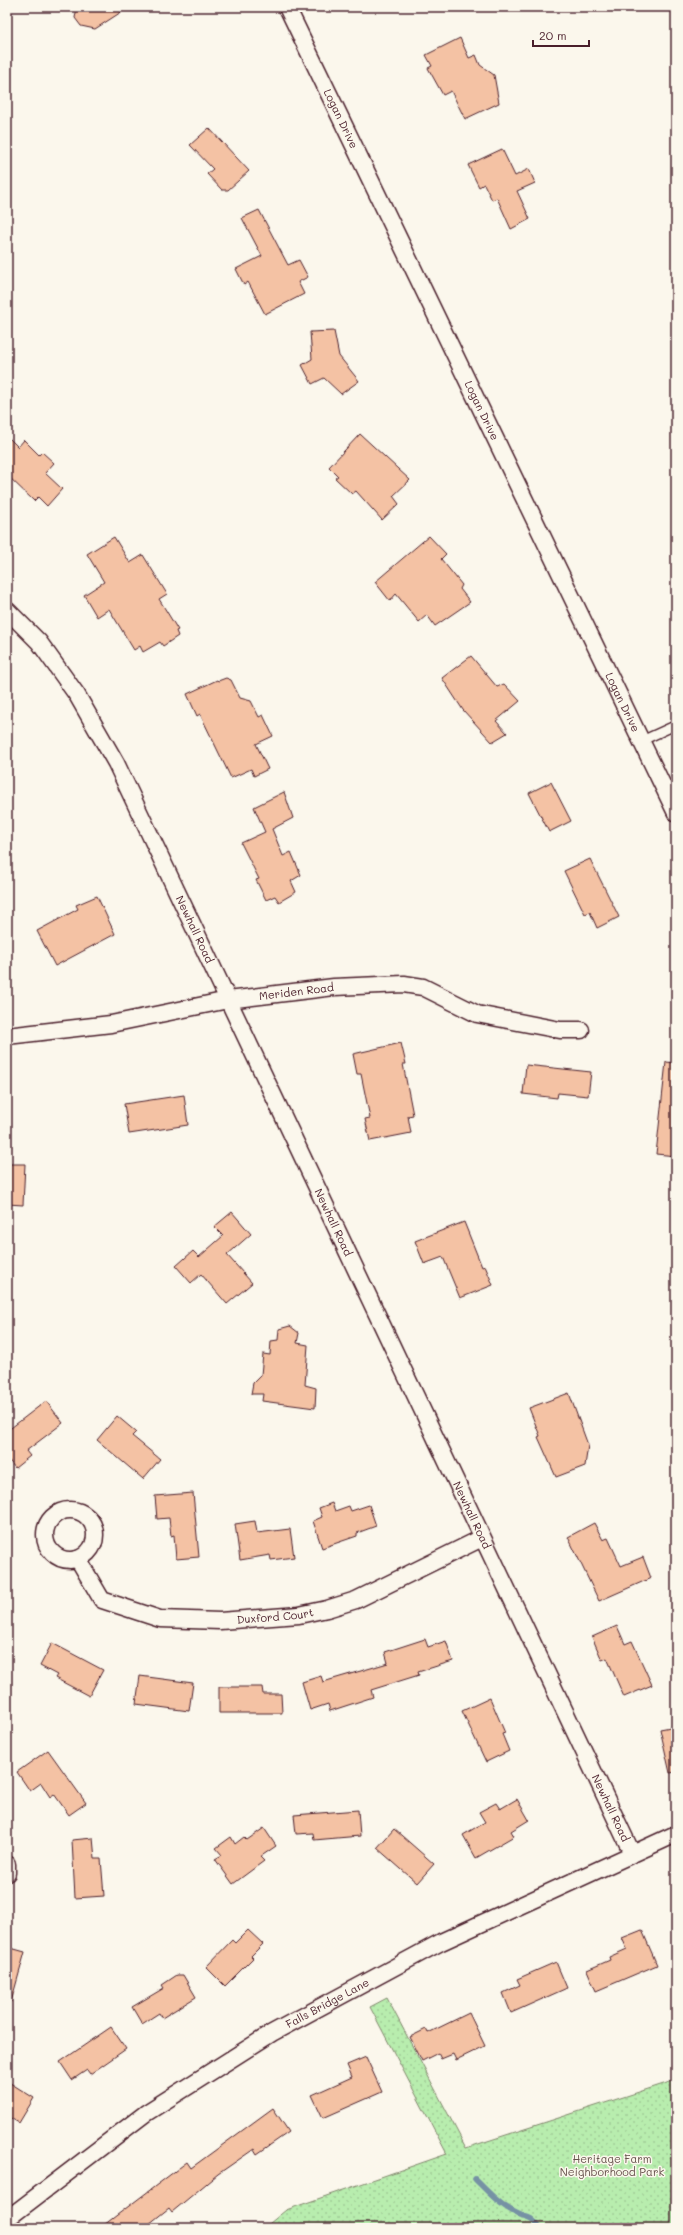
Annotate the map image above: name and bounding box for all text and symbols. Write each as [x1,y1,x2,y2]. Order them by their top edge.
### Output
scale bar [533,22,589,48]
text: 20 m [539,27,567,43]
street label: Logan Drive [321,86,362,151]
street label: Logan Drive [461,378,503,443]
street label: Logan Drive [602,670,644,734]
street label: Newhall Road [173,893,218,965]
street label: Meriden Road [258,979,335,1003]
street label: Newhall Road [311,1186,356,1258]
street label: Newhall Road [450,1479,495,1551]
street label: Duxford Court [236,1604,315,1627]
street label: Newhall Road [589,1772,634,1844]
street label: Falls Bridge Lane [283,1974,372,2031]
park label: Heritage Farm Neighborhood Park [560,2151,664,2179]

